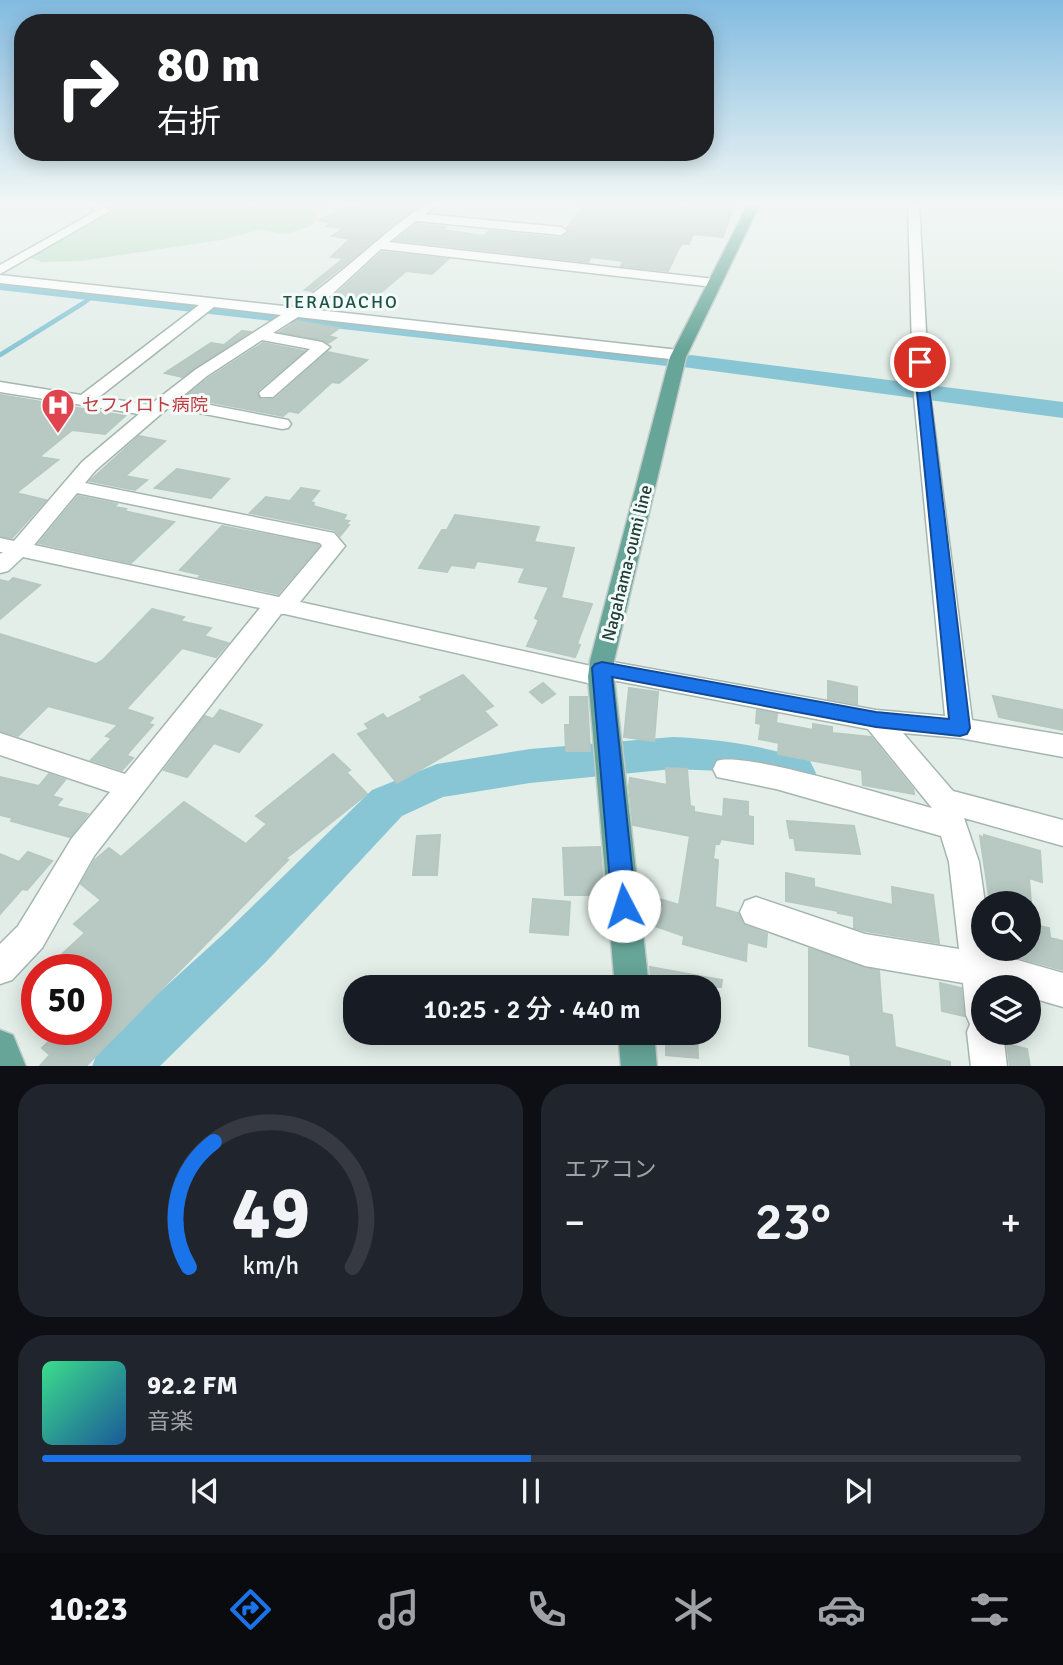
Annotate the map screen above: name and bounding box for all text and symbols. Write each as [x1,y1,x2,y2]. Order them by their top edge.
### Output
text: 80 m [157,35,260,95]
icon: right [42,42,133,133]
text: 右折 [157,102,221,141]
district label: TERADACHO [283,291,399,313]
pin [890,332,950,392]
icon: arrive [901,343,939,381]
hospital icon: セフィロト病院 [39,386,77,435]
place label: セフィロト病院 [82,394,208,416]
street label: Nagahama-oumi line [597,483,657,643]
position arrow [587,869,661,943]
map controls [971,891,1041,1045]
button: search [971,891,1041,961]
speed limit sign: 50 [21,954,112,1045]
button: layers [971,975,1041,1045]
text: 10:25 · 2 分 · 440 m [423,994,641,1026]
text: エアコン [565,1155,657,1184]
text: 49 [231,1169,310,1258]
text: 23° [755,1190,831,1254]
text: − [565,1199,585,1246]
text: + [1000,1199,1021,1246]
text: km/h [242,1249,299,1280]
text: 92.2 FM [147,1370,238,1402]
text: 音楽 [147,1407,193,1436]
icon: previous [186,1472,224,1510]
icon: pause [512,1472,550,1510]
icon: next [839,1472,877,1510]
icon: directions [226,1585,275,1634]
icon: music [374,1585,423,1634]
icon: phone [522,1585,571,1634]
icon: climate [669,1585,718,1634]
icon: car [817,1585,866,1634]
icon: filters [965,1585,1014,1634]
text: 10:23 [49,1590,128,1629]

